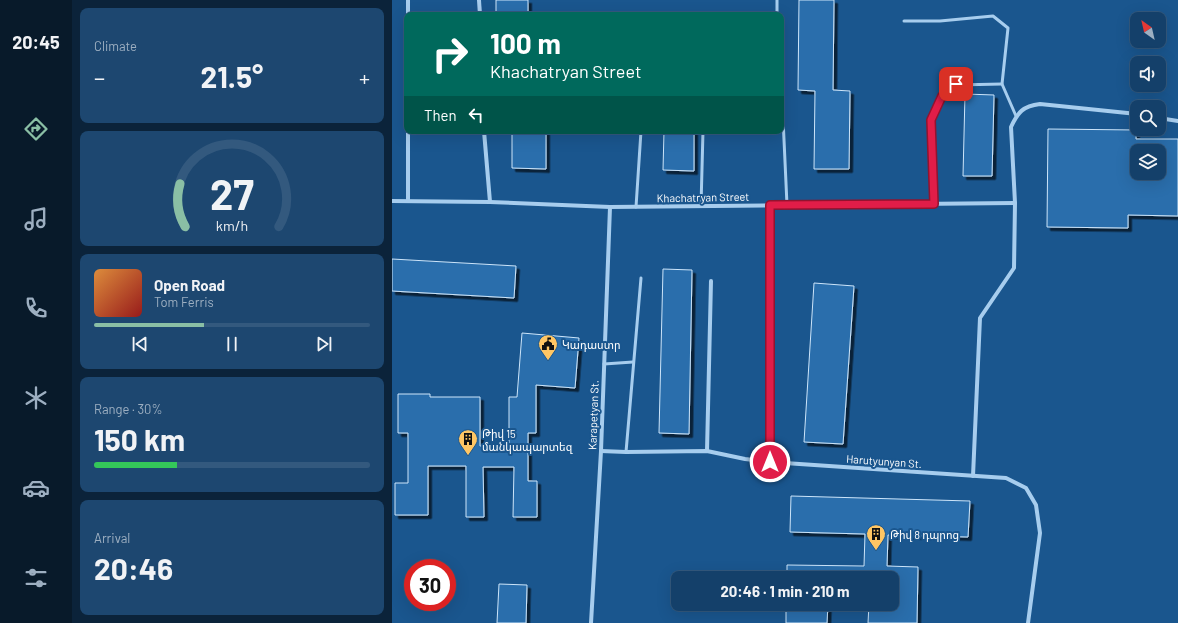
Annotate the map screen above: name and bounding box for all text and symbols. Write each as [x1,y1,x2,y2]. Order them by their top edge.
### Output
north arrow [1130,12,1166,48]
map controls [1130,12,1166,180]
text: 100 m [490,26,561,60]
icon: right [424,28,476,80]
text: 20:45 [12,31,60,53]
text: Climate [94,38,137,54]
button: sound [1130,56,1166,92]
text: 21.5° [201,58,263,94]
text: Khachatryan Street [490,60,641,82]
text: − [94,64,105,90]
text: + [359,64,370,90]
pin [939,67,973,101]
icon: arrive [945,73,967,95]
button: search [1130,100,1166,136]
icon: left [465,104,487,126]
text: Then [424,106,457,124]
icon: directions [22,115,50,143]
button: layers [1130,144,1166,180]
text: 27 [210,167,254,217]
street label: Khachatryan Street [657,190,749,204]
icon: music [22,205,50,233]
text: km/h [216,216,248,233]
text: Open Road [154,276,225,294]
icon: phone [22,294,50,322]
text: Tom Ferris [154,294,214,310]
icon: previous [129,333,151,355]
icon: pause [221,333,243,355]
icon: next [313,333,335,355]
public building icon: Կադաստր [537,333,559,361]
place label: Կադաստր [562,338,620,352]
street label: Karapetyan St. [585,380,601,450]
icon: climate [22,384,50,412]
text: Range · 30% [94,401,162,417]
text: 150 km [94,421,185,457]
place label: Թիվ 15 մանկապարտեզ [482,427,574,454]
building icon: Թիվ 15 մանկապարտեզ [457,428,479,456]
position arrow [749,441,791,483]
street label: Harutyunyan St. [846,452,922,470]
icon: car [22,474,50,502]
building icon: Թիվ 8 դպրոց [865,523,887,551]
place label: Թիվ 8 դպրոց [890,528,959,542]
text: Arrival [94,530,130,546]
text: 20:46 [94,550,173,586]
speed limit sign: 30 [404,559,456,611]
icon: filters [22,564,50,592]
text: 20:46 · 1 min · 210 m [720,582,850,600]

